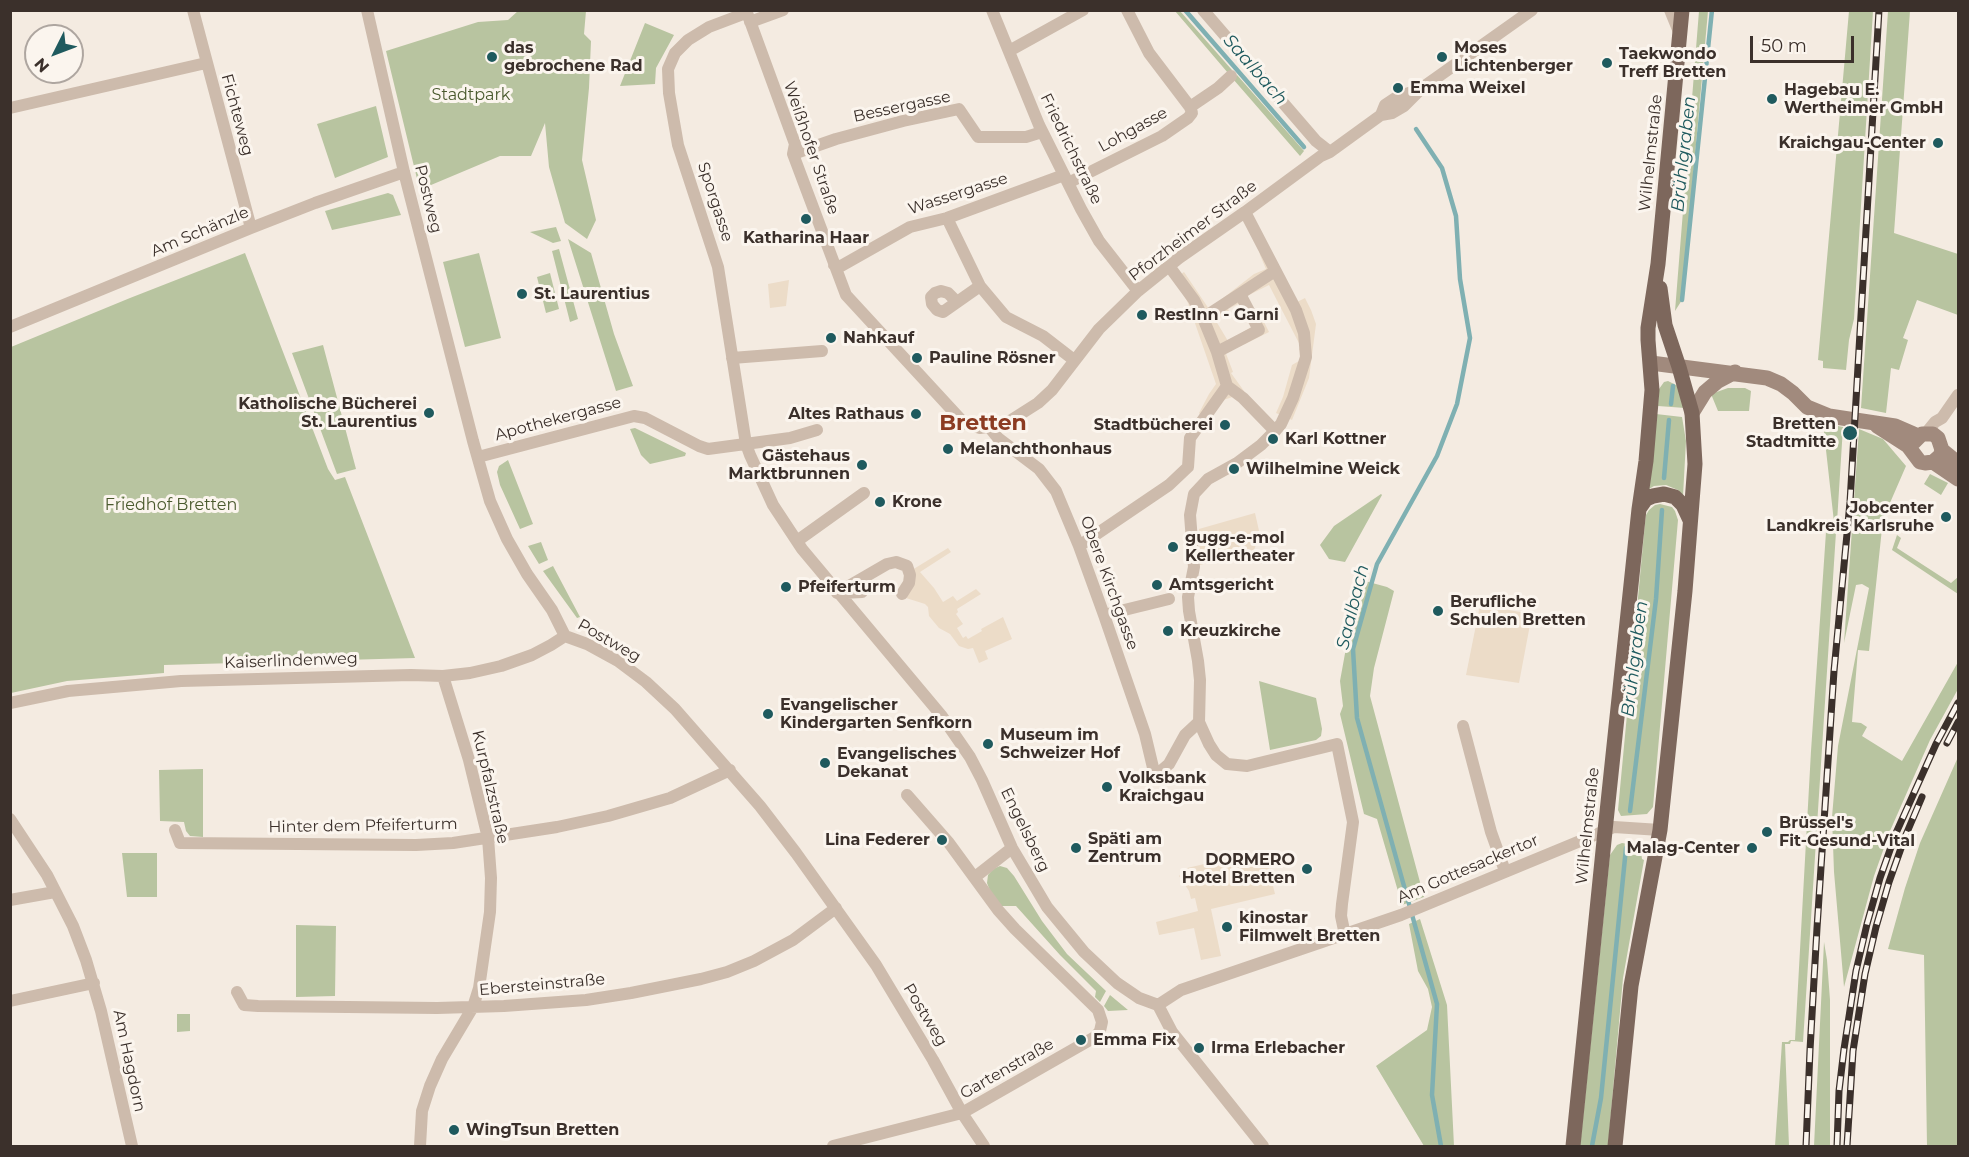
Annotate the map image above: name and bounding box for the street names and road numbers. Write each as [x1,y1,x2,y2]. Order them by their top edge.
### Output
street label: Fichteweg [217,72,257,158]
street label: Weißhofer Straße [779,79,843,217]
street label: Bessergasse [852,87,952,127]
street label: Friedrichstraße [1036,90,1106,208]
street label: Wilhelmstraße [1635,93,1667,213]
street label: Lohgasse [1095,103,1171,157]
street label: Sporgasse [693,160,737,244]
street label: Postweg [410,163,446,235]
street label: Wassergasse [906,169,1010,219]
street label: Pforzheimer Straße [1125,177,1261,285]
street label: Am Schänzle [148,203,252,261]
street label: Apothekergasse [493,393,623,445]
street label: Obere Kirchgasse [1076,513,1142,653]
street label: Postweg [574,615,644,667]
street label: Kaiserlindenweg [224,649,358,673]
street label: Kurpfalzstraße [468,728,512,846]
street label: Wilhelmstraße [1572,766,1604,886]
street label: Engelsberg [996,784,1054,876]
street label: Hinter dem Pfeiferturm [268,815,458,837]
street label: Am Gottesackertor [1395,831,1541,907]
street label: Ebersteinstraße [478,970,606,1000]
street label: Postweg [899,980,951,1050]
street label: Am Hagdorn [109,1008,149,1114]
street label: Gartenstraße [957,1034,1057,1104]

